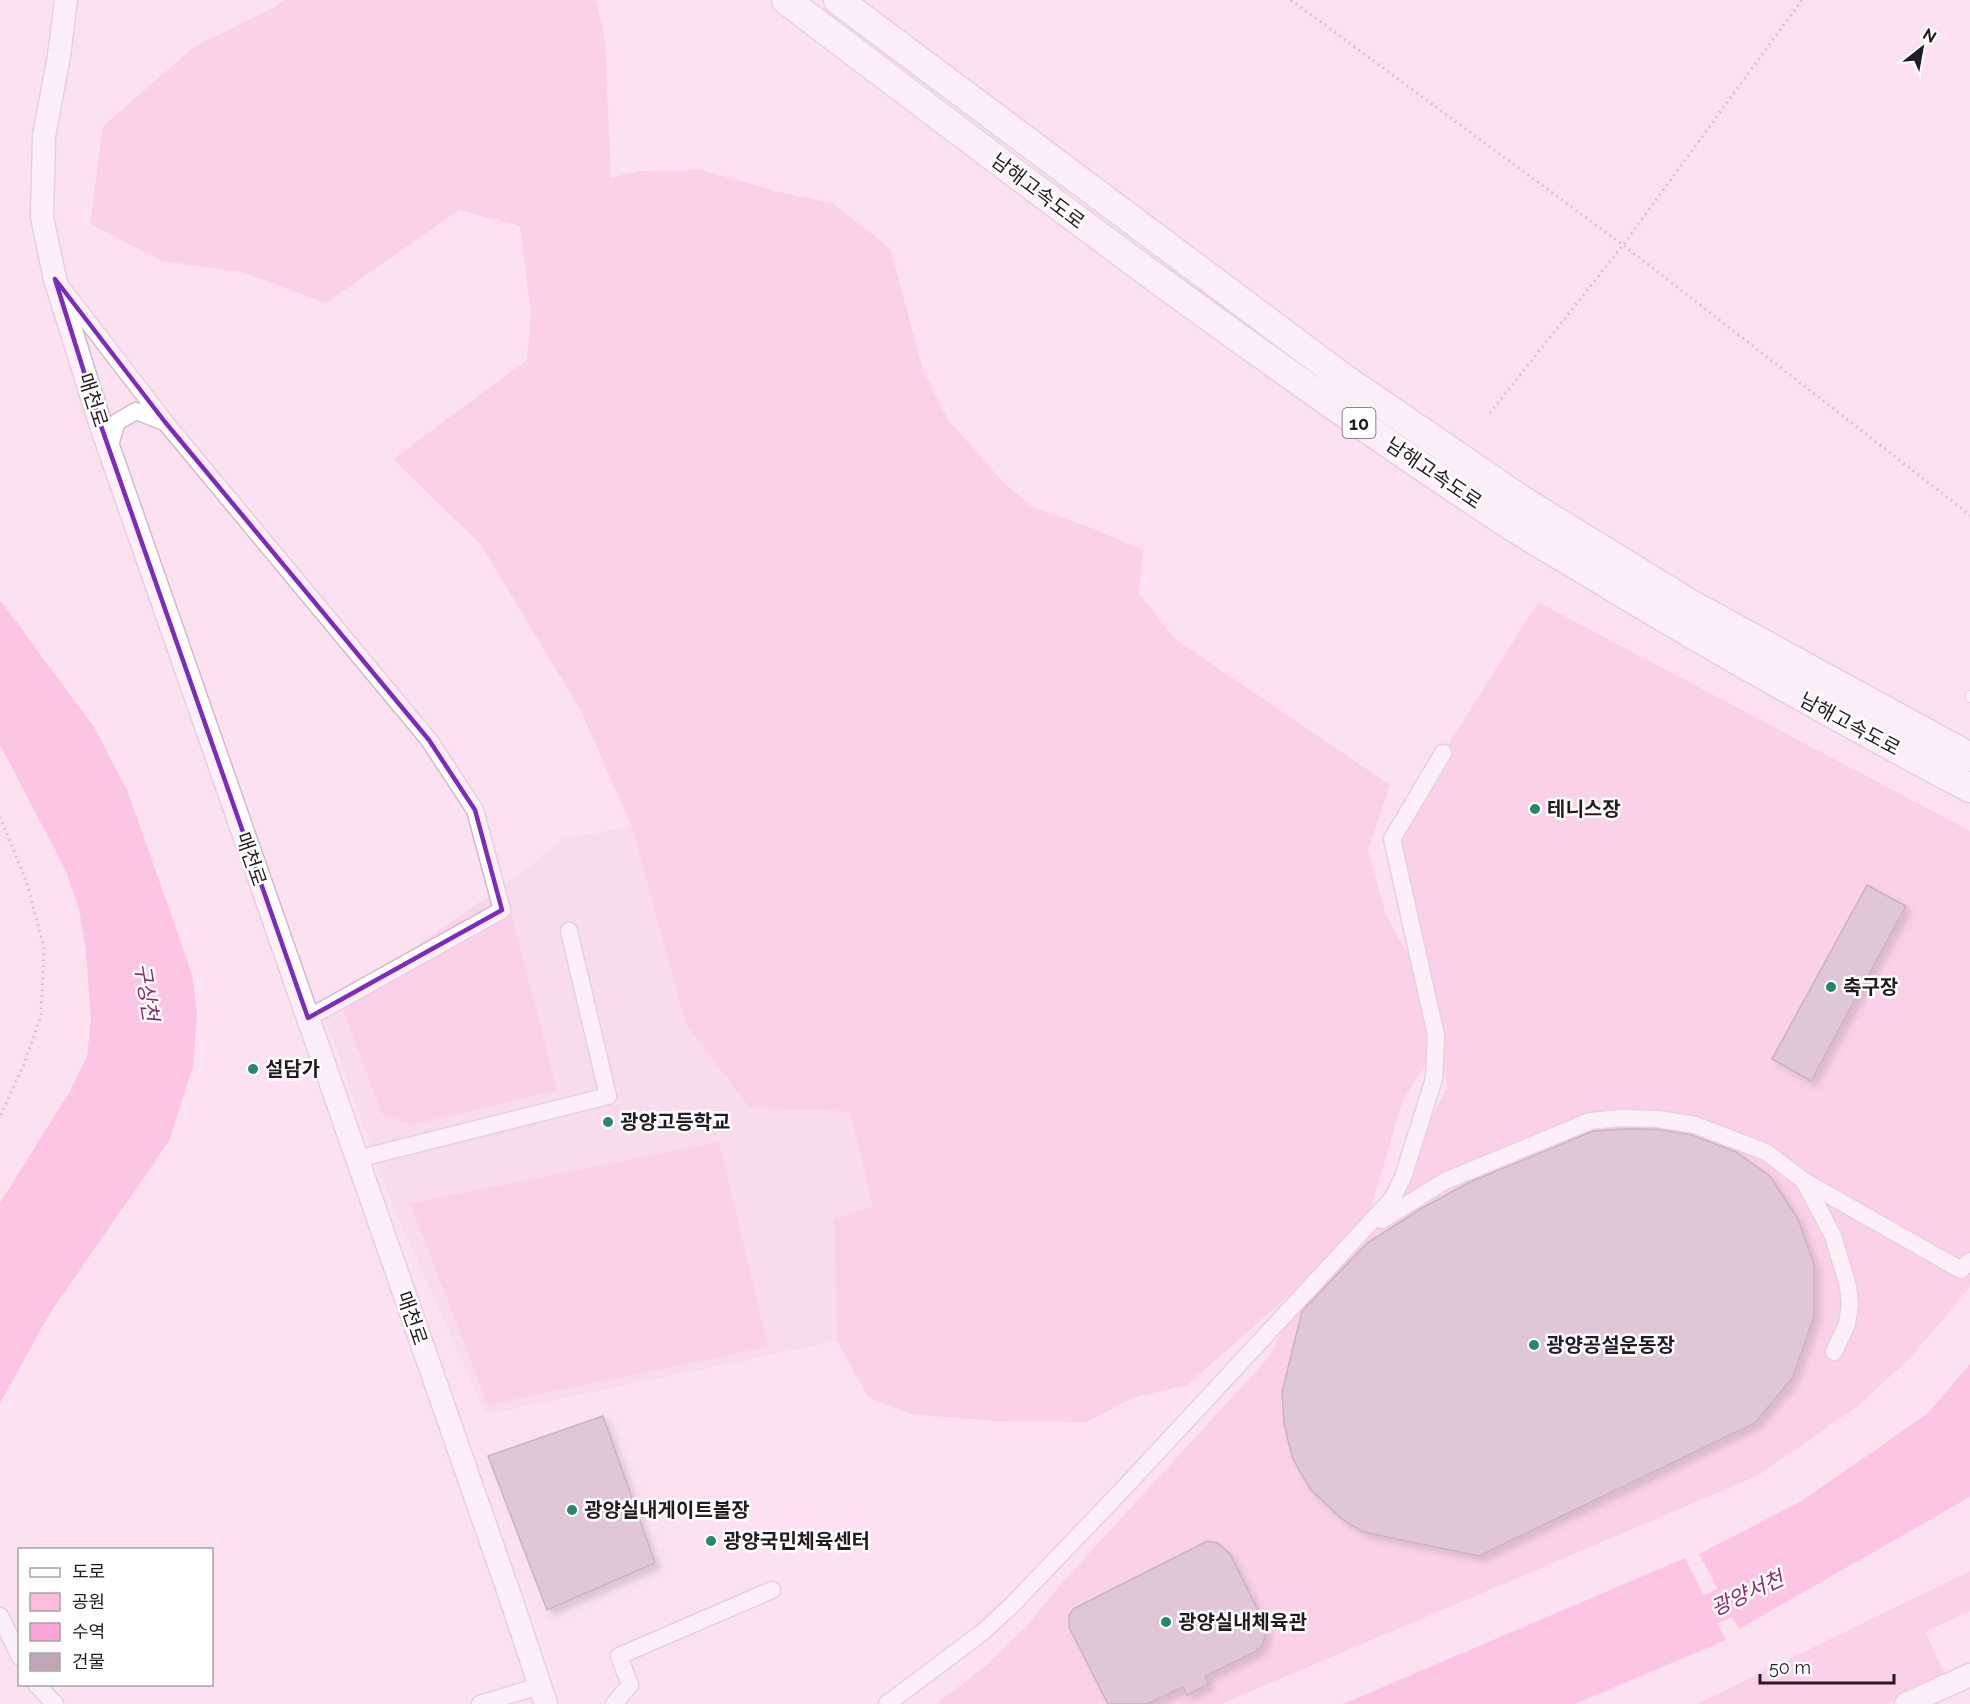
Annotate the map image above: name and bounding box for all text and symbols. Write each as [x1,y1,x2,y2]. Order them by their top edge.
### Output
north arrow [1892,18,1952,78]
text: N [1919,24,1940,47]
street label: 남해고속도로 [987,148,1089,234]
street label: 매천로 [73,370,113,430]
road number: 10 [1342,408,1376,438]
street label: 남해고속도로 [1382,432,1486,514]
street label: 남해고속도로 [1796,687,1904,761]
place label: 테니스장 [1547,797,1621,821]
marker: 테니스장 [1528,802,1542,816]
street label: 매천로 [231,829,271,889]
water label: 구상천 [130,961,164,1025]
place label: 축구장 [1843,975,1898,999]
marker: 축구장 [1824,980,1838,994]
place label: 설담가 [265,1057,320,1081]
marker: 설담가 [246,1062,260,1076]
place label: 광양고등학교 [620,1110,730,1134]
marker: 광양고등학교 [601,1115,615,1129]
street label: 매천로 [392,1288,432,1348]
place label: 광양공설운동장 [1546,1333,1675,1357]
marker: 광양공설운동장 [1527,1338,1541,1352]
place label: 광양실내게이트볼장 [584,1498,750,1522]
marker: 광양실내게이트볼장 [565,1503,579,1517]
place label: 광양국민체육센터 [723,1529,870,1553]
marker: 광양국민체육센터 [704,1534,718,1548]
legend [18,1548,213,1686]
text: 도로 [72,1561,105,1582]
water label: 광양서천 [1707,1564,1790,1621]
text: 공원 [72,1591,105,1612]
place label: 광양실내체육관 [1178,1610,1307,1634]
marker: 광양실내체육관 [1159,1615,1173,1629]
text: 수역 [72,1621,105,1642]
scale bar [1760,1647,1894,1685]
text: 건물 [72,1651,105,1672]
text: 50 m [1769,1657,1811,1678]

